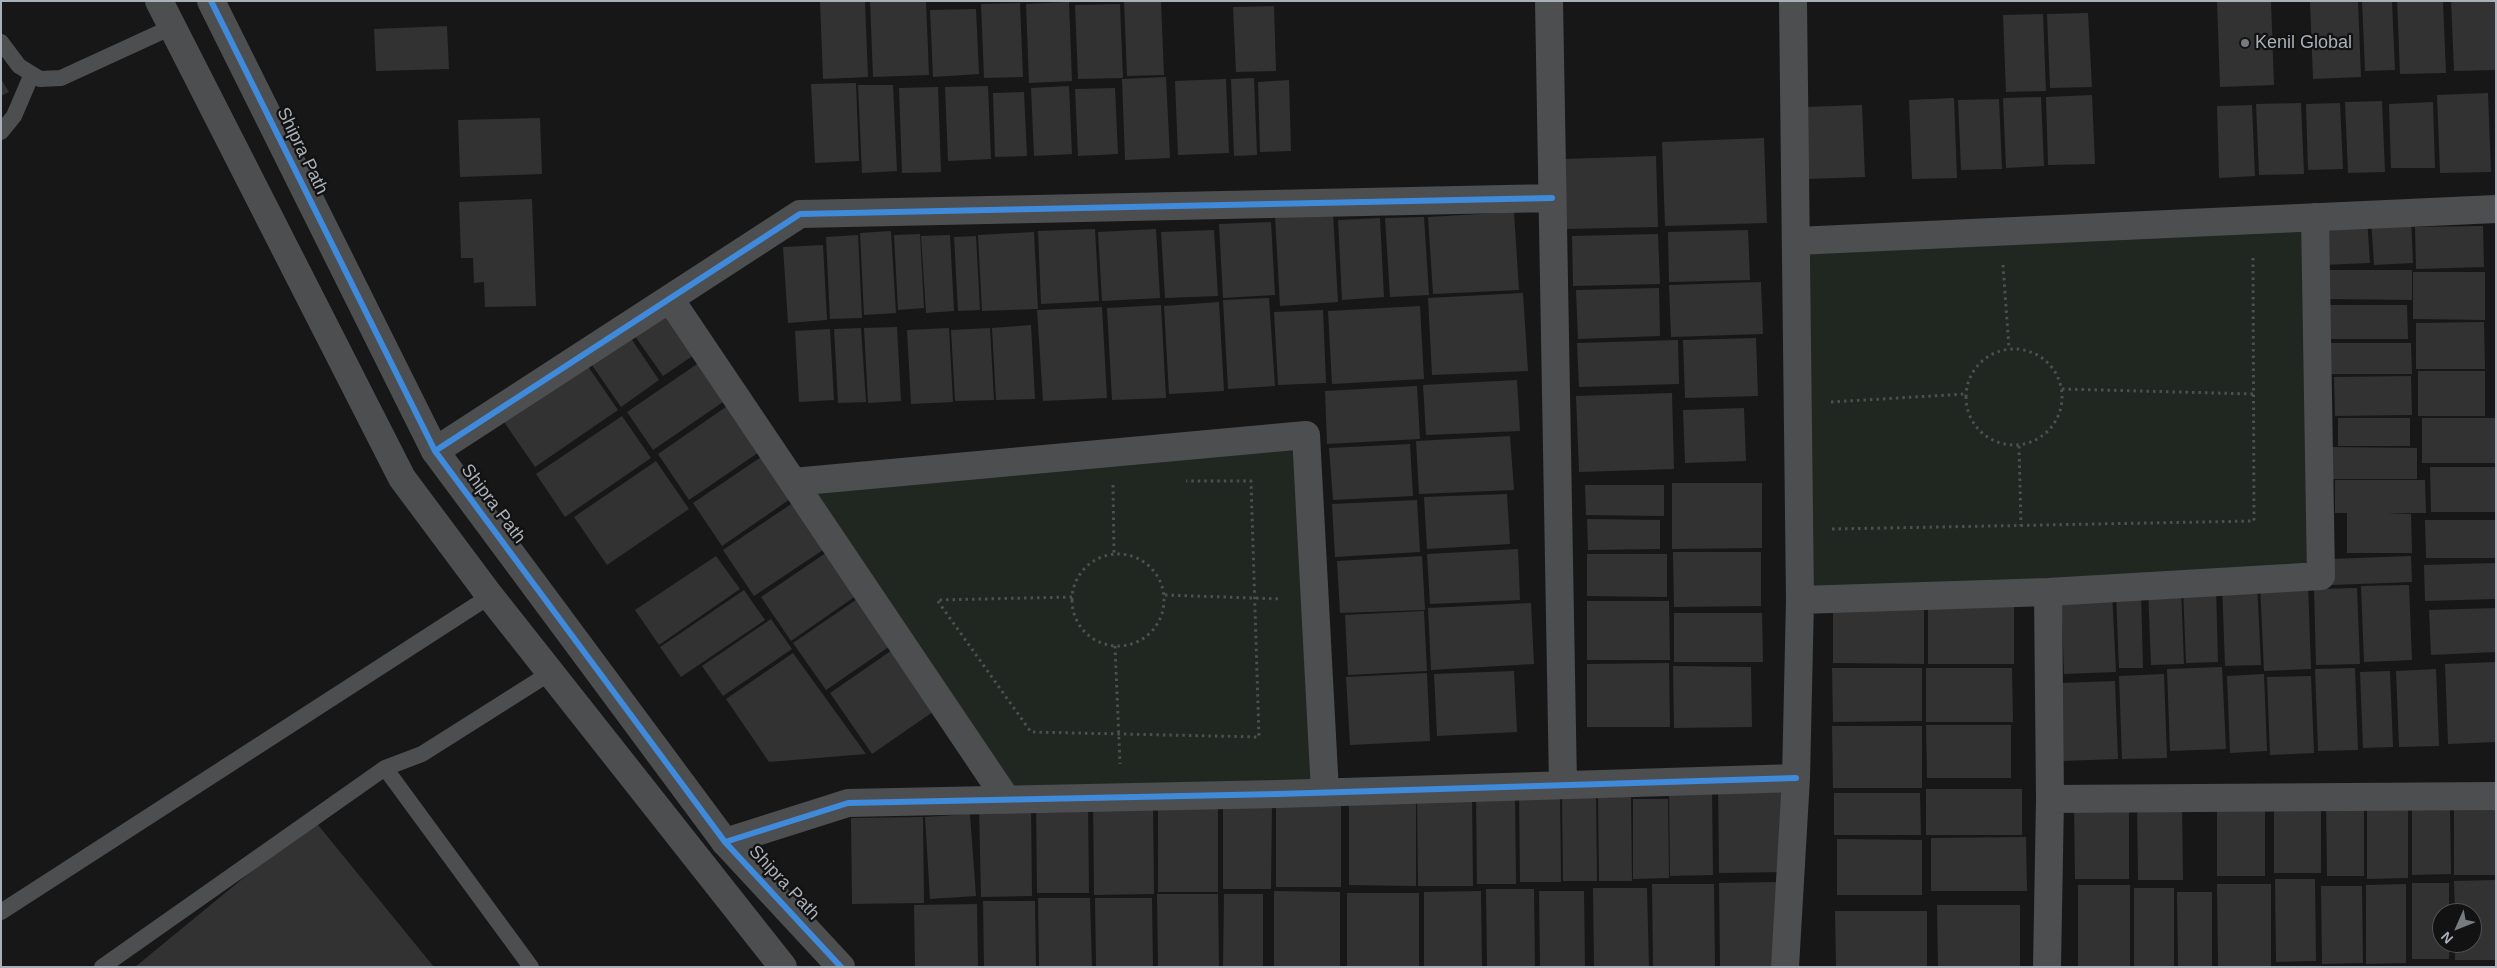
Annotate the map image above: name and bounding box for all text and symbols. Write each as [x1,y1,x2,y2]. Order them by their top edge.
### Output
place label: Kenil Global [2255,32,2352,54]
marker: Kenil Global [2239,37,2251,49]
street label: Shipra Path [272,104,332,198]
street label: Shipra Path [456,460,530,548]
street label: Shipra Path [744,841,824,925]
north arrow [2432,903,2482,953]
text: N [2438,929,2456,947]

